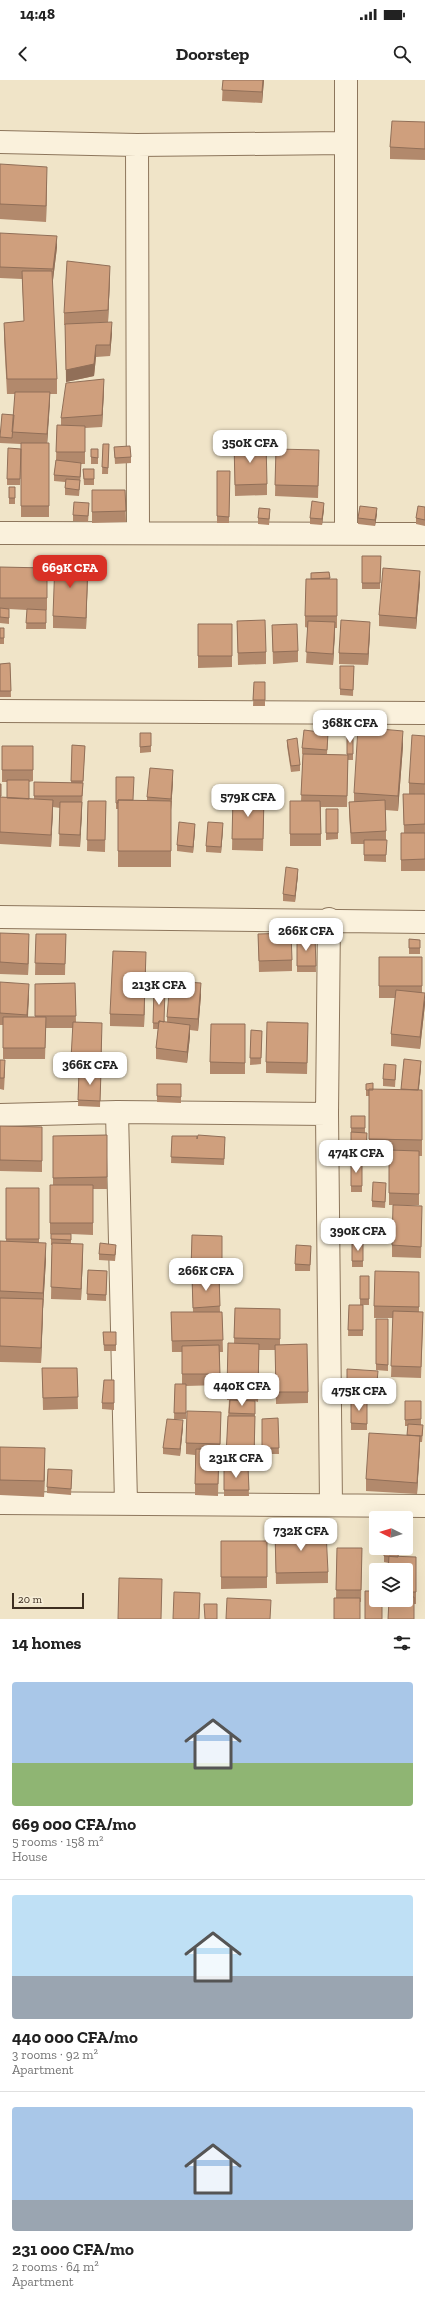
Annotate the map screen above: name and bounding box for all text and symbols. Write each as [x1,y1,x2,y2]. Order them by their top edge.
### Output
text: 14:48 [20,5,55,23]
icon: back [12,43,34,65]
text: Doorstep [176,43,249,65]
icon: search [391,43,413,65]
pin: 350K CFA [209,430,291,464]
text: 350K CFA [222,435,278,450]
pin: 669K CFA [29,555,111,589]
text: 669K CFA [42,560,98,575]
pin: 368K CFA [309,710,391,744]
text: 368K CFA [322,715,378,730]
pin: 579K CFA [207,784,289,818]
text: 579K CFA [220,789,276,804]
pin: 266K CFA [265,918,347,952]
text: 266K CFA [278,923,334,938]
pin: 213K CFA [118,972,200,1006]
text: 213K CFA [132,977,186,992]
pin: 366K CFA [49,1052,131,1086]
text: 366K CFA [62,1057,118,1072]
pin: 474K CFA [315,1140,397,1174]
text: 474K CFA [328,1145,384,1160]
pin: 390K CFA [317,1218,399,1252]
text: 390K CFA [330,1223,386,1238]
pin: 266K CFA [165,1258,247,1292]
text: 266K CFA [178,1263,234,1278]
pin: 440K CFA [201,1373,283,1407]
text: 440K CFA [213,1378,271,1393]
pin: 475K CFA [318,1378,400,1412]
text: 475K CFA [331,1383,387,1398]
pin: 231K CFA [195,1445,277,1479]
text: 231K CFA [209,1450,263,1465]
north arrow [369,1511,413,1555]
map controls [369,1511,413,1607]
pin: 732K CFA [260,1518,342,1552]
text: 732K CFA [273,1523,329,1538]
button: layers [369,1563,413,1607]
scale bar [12,1591,84,1610]
text: 20 m [18,1593,42,1606]
icon: filters [391,1632,413,1654]
text: 14 homes [12,1633,81,1653]
icon: home [177,1708,249,1780]
text: 669 000 CFA/mo [12,1814,136,1834]
text: 5 rooms · 158 m² [12,1834,103,1849]
text: House [12,1849,47,1864]
icon: home [177,1921,249,1993]
text: 440 000 CFA/mo [12,2027,138,2047]
text: 3 rooms · 92 m² [12,2047,98,2062]
text: Apartment [12,2062,74,2077]
icon: home [177,2133,249,2205]
text: 231 000 CFA/mo [12,2239,134,2259]
text: 2 rooms · 64 m² [12,2259,99,2274]
text: Apartment [12,2274,74,2289]

